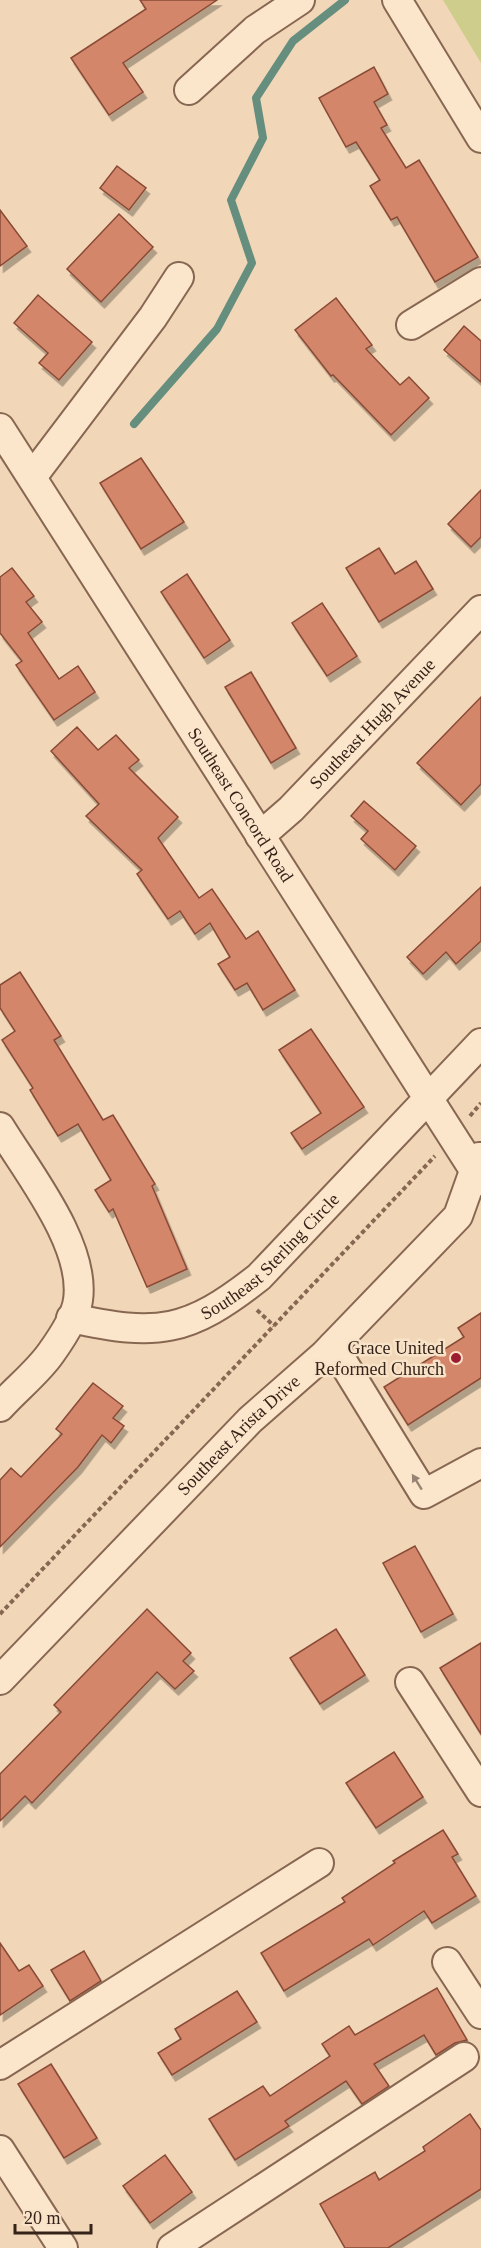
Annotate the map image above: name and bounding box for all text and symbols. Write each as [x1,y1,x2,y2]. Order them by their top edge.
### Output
street label: Southeast Hugh Avenue [306,654,439,793]
street label: Southeast Concord Road [184,724,297,886]
street label: Southeast Sterling Circle [197,1189,343,1324]
place label: Grace United Reformed Church [315,1338,444,1379]
marker: Grace United Reformed Church [449,1351,463,1365]
street label: Southeast Arista Drive [173,1371,304,1499]
one-way arrow [411,1474,422,1490]
scale bar [15,2197,92,2235]
text: 20 m [24,2208,61,2228]

